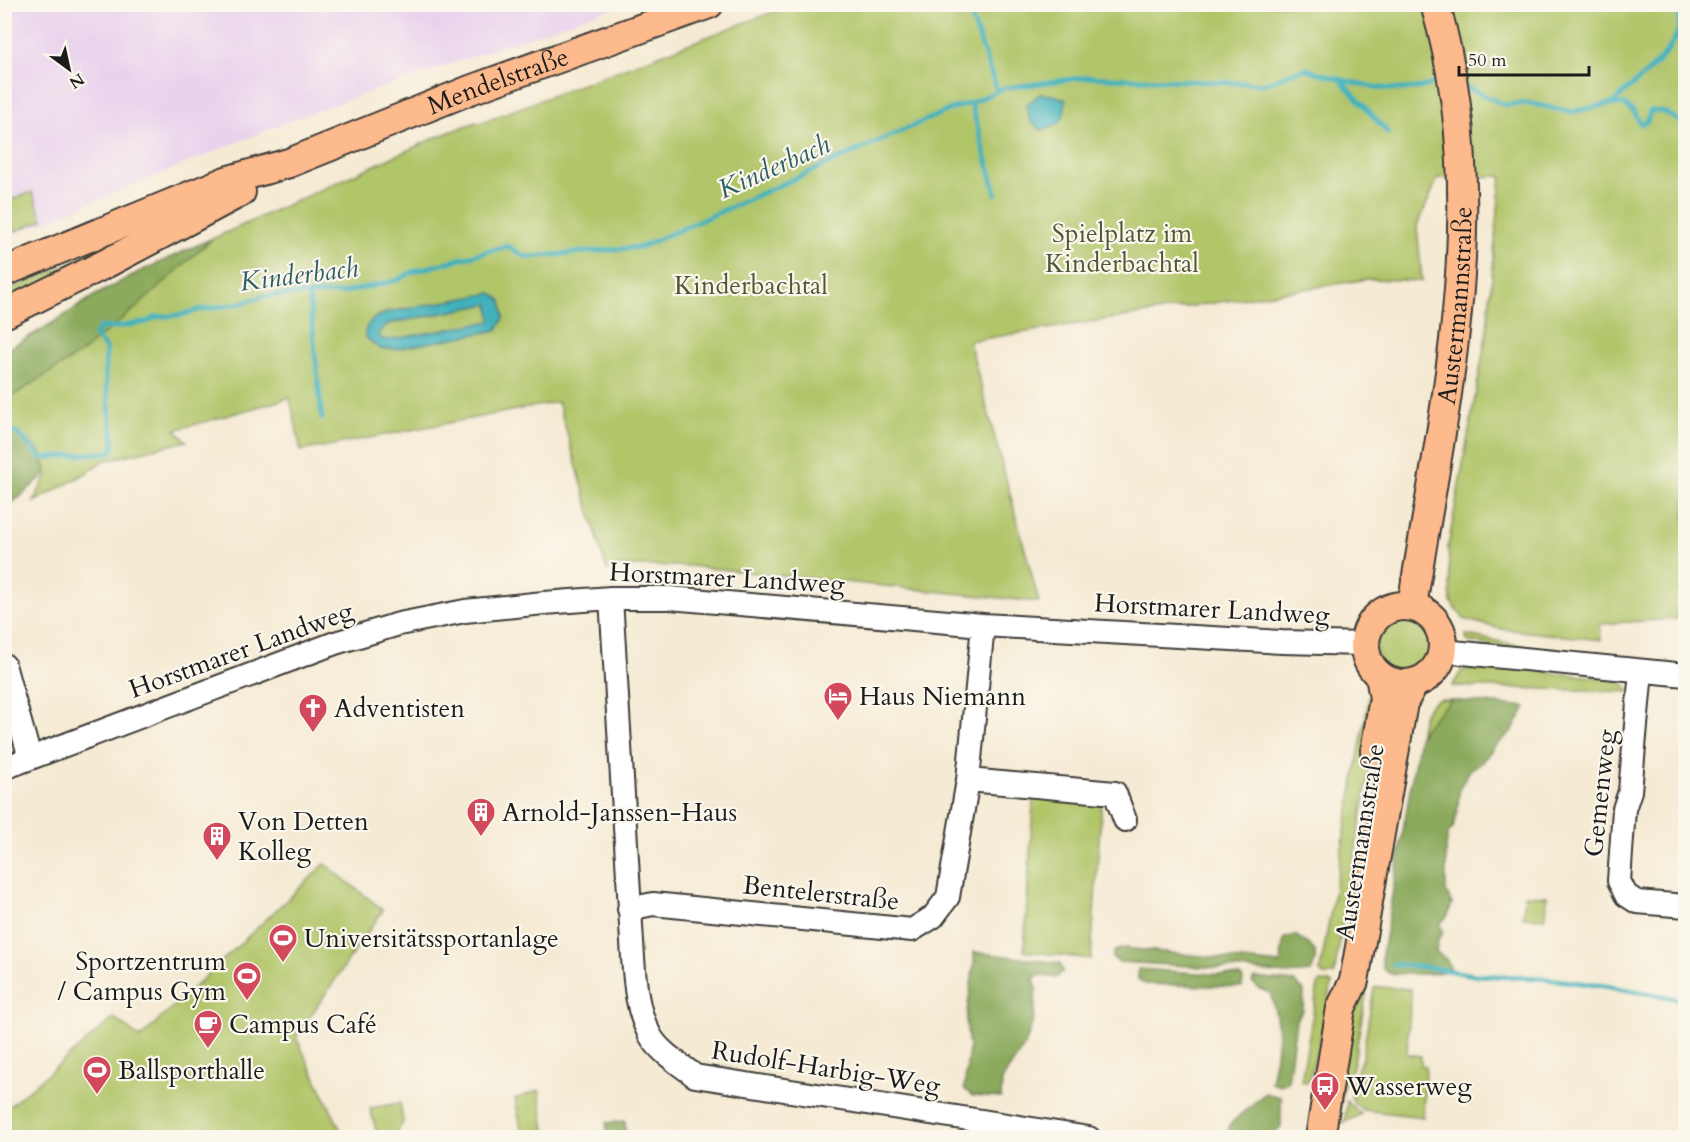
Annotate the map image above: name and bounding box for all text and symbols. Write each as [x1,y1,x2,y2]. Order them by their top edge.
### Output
street label: Mendelstraße [422,38,573,123]
north arrow [39,39,99,99]
scale bar [1459,39,1590,77]
text: 50 m [1468,48,1507,73]
text: N [65,68,88,94]
water label: Kinderbach [712,126,836,208]
street label: Austermannstraße [1428,206,1480,407]
park label: Spielplatz im Kinderbachtal [1045,216,1199,281]
water label: Kinderbach [238,249,360,301]
park label: Kinderbachtal [674,268,828,303]
street label: Horstmarer Landweg [608,554,846,602]
street label: Horstmarer Landweg [1093,585,1331,633]
street label: Horstmarer Landweg [124,593,358,707]
place label: Haus Niemann [859,679,1026,714]
hotel icon: Haus Niemann [822,680,854,722]
place label: Adventisten [334,691,465,726]
church icon: Adventisten [297,692,329,734]
street label: Gemenweg [1576,727,1624,859]
street label: Austermannstraße [1327,741,1393,943]
place label: Arnold-Janssen-Haus [502,795,737,830]
building icon: Arnold-Janssen-Haus [465,796,497,838]
place label: Von Detten Kolleg [238,804,369,869]
building icon: Von Detten Kolleg [201,820,233,862]
street label: Bentelerstraße [741,867,901,919]
place label: Universitätssportanlage [304,921,559,956]
sports icon: Universitätssportanlage [267,922,299,964]
place label: Sportzentrum / Campus Gym [57,944,226,1009]
sports icon: Sportzentrum / Campus Gym [231,960,263,1002]
place label: Campus Café [229,1007,377,1042]
cafe icon: Campus Café [192,1008,224,1050]
street label: Rudolf-Harbig-Weg [709,1033,943,1103]
place label: Ballsporthalle [118,1053,265,1088]
sports icon: Ballsporthalle [81,1054,113,1096]
place label: Wasserweg [1345,1069,1472,1104]
bus stop icon: Wasserweg [1309,1070,1341,1112]

